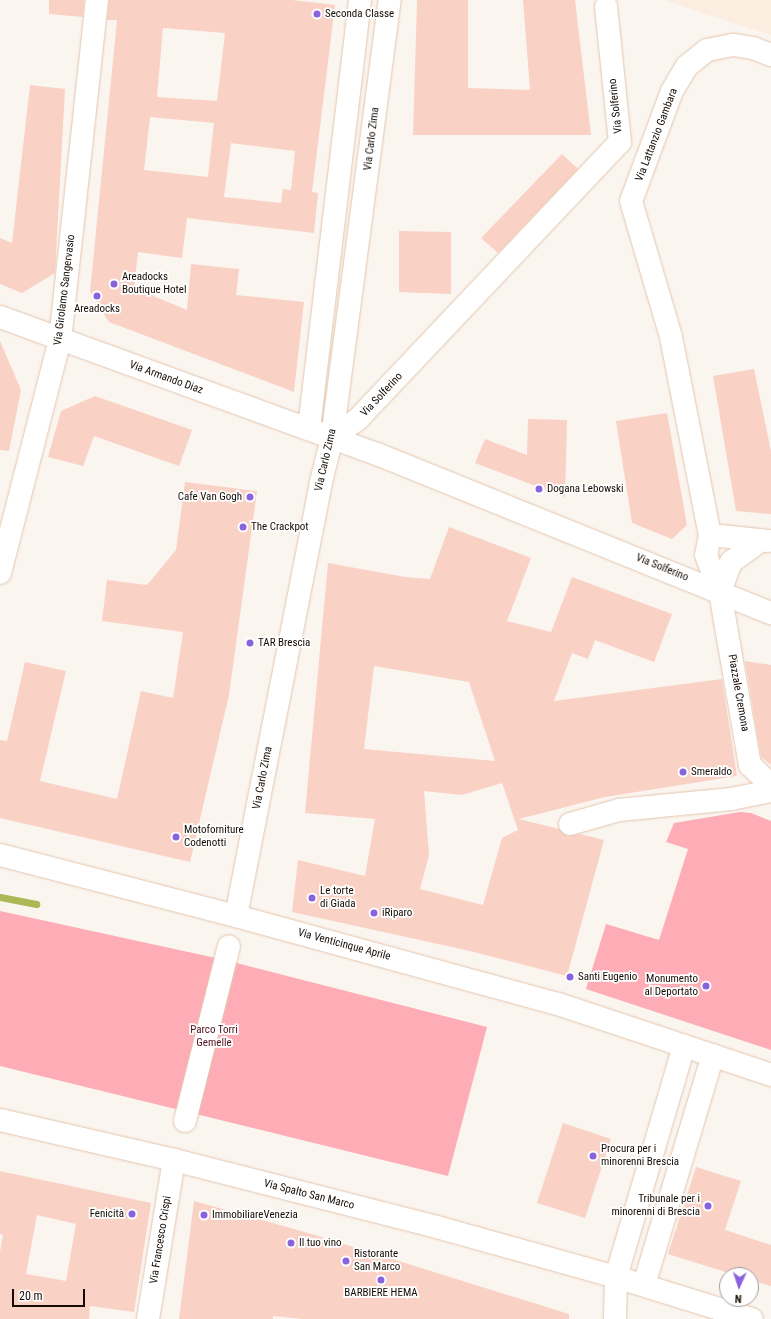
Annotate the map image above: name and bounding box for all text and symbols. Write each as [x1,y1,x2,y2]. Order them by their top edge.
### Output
place label: Seconda Classe [325,7,394,21]
marker: Seconda Classe [312,9,322,19]
street label: Via Solferino [607,78,625,134]
street label: Via Lattanzio Gambara [633,87,681,183]
street label: Via Carlo Zima [362,107,382,171]
street label: Via Girolamo Sangervasio [52,234,78,346]
place label: Areadocks Boutique Hotel [122,271,186,297]
marker: Areadocks Boutique Hotel [109,279,119,289]
marker: Areadocks [92,291,102,301]
place label: Areadocks [74,302,120,316]
street label: Via Armando Diaz [127,359,205,397]
street label: Via Solferino [358,370,406,420]
street label: Via Carlo Zima [312,427,340,493]
place label: Dogana Lebowski [547,482,624,496]
marker: Dogana Lebowski [534,484,544,494]
place label: Cafe Van Gogh [178,490,242,504]
marker: Cafe Van Gogh [245,492,255,502]
place label: The Crackpot [251,520,309,534]
marker: The Crackpot [238,522,248,532]
street label: Via Solferino [634,551,690,585]
place label: TAR Brescia [258,636,310,650]
marker: TAR Brescia [245,638,255,648]
street label: Piazzale Cremona [725,653,751,733]
street label: Via Carlo Zima [250,745,276,811]
place label: Smeraldo [691,765,732,779]
marker: Smeraldo [678,767,688,777]
place label: Motoforniture Codenotti [184,824,244,850]
marker: Motoforniture Codenotti [171,832,181,842]
place label: Le torte di Giada [320,885,356,911]
marker: Le torte di Giada [307,893,317,903]
place label: iRiparo [382,906,412,920]
marker: iRiparo [369,908,379,918]
street label: Via Venticinque Aprile [296,926,392,964]
place label: Santi Eugenio [578,970,637,984]
marker: Santi Eugenio [565,972,575,982]
place label: Monumento al Deportato [644,973,698,999]
marker: Monumento al Deportato [701,981,711,991]
park label: Parco Torri Gemelle [190,1024,238,1050]
place label: Procura per i minorenni Brescia [601,1143,679,1169]
marker: Procura per i minorenni Brescia [588,1151,598,1161]
street label: Via Spalto San Marco [262,1177,356,1213]
place label: Tribunale per i minorenni di Brescia [611,1193,700,1219]
street label: Via Francesco Crispi [148,1195,174,1285]
marker: Tribunale per i minorenni di Brescia [703,1201,713,1211]
place label: Fenicità [90,1207,124,1221]
place label: ImmobiliareVenezia [212,1208,298,1222]
marker: Fenicità [127,1209,137,1219]
marker: ImmobiliareVenezia [199,1210,209,1220]
place label: Il tuo vino [299,1236,341,1250]
marker: Il tuo vino [286,1238,296,1248]
place label: Ristorante San Marco [354,1248,400,1274]
marker: Ristorante San Marco [341,1256,351,1266]
north arrow [719,1267,759,1307]
marker: BARBIERE HEMA [376,1275,386,1285]
scale bar [14,1281,87,1307]
place label: BARBIERE HEMA [344,1286,418,1300]
text: 20 m [19,1289,43,1303]
text: N [735,1292,742,1305]

